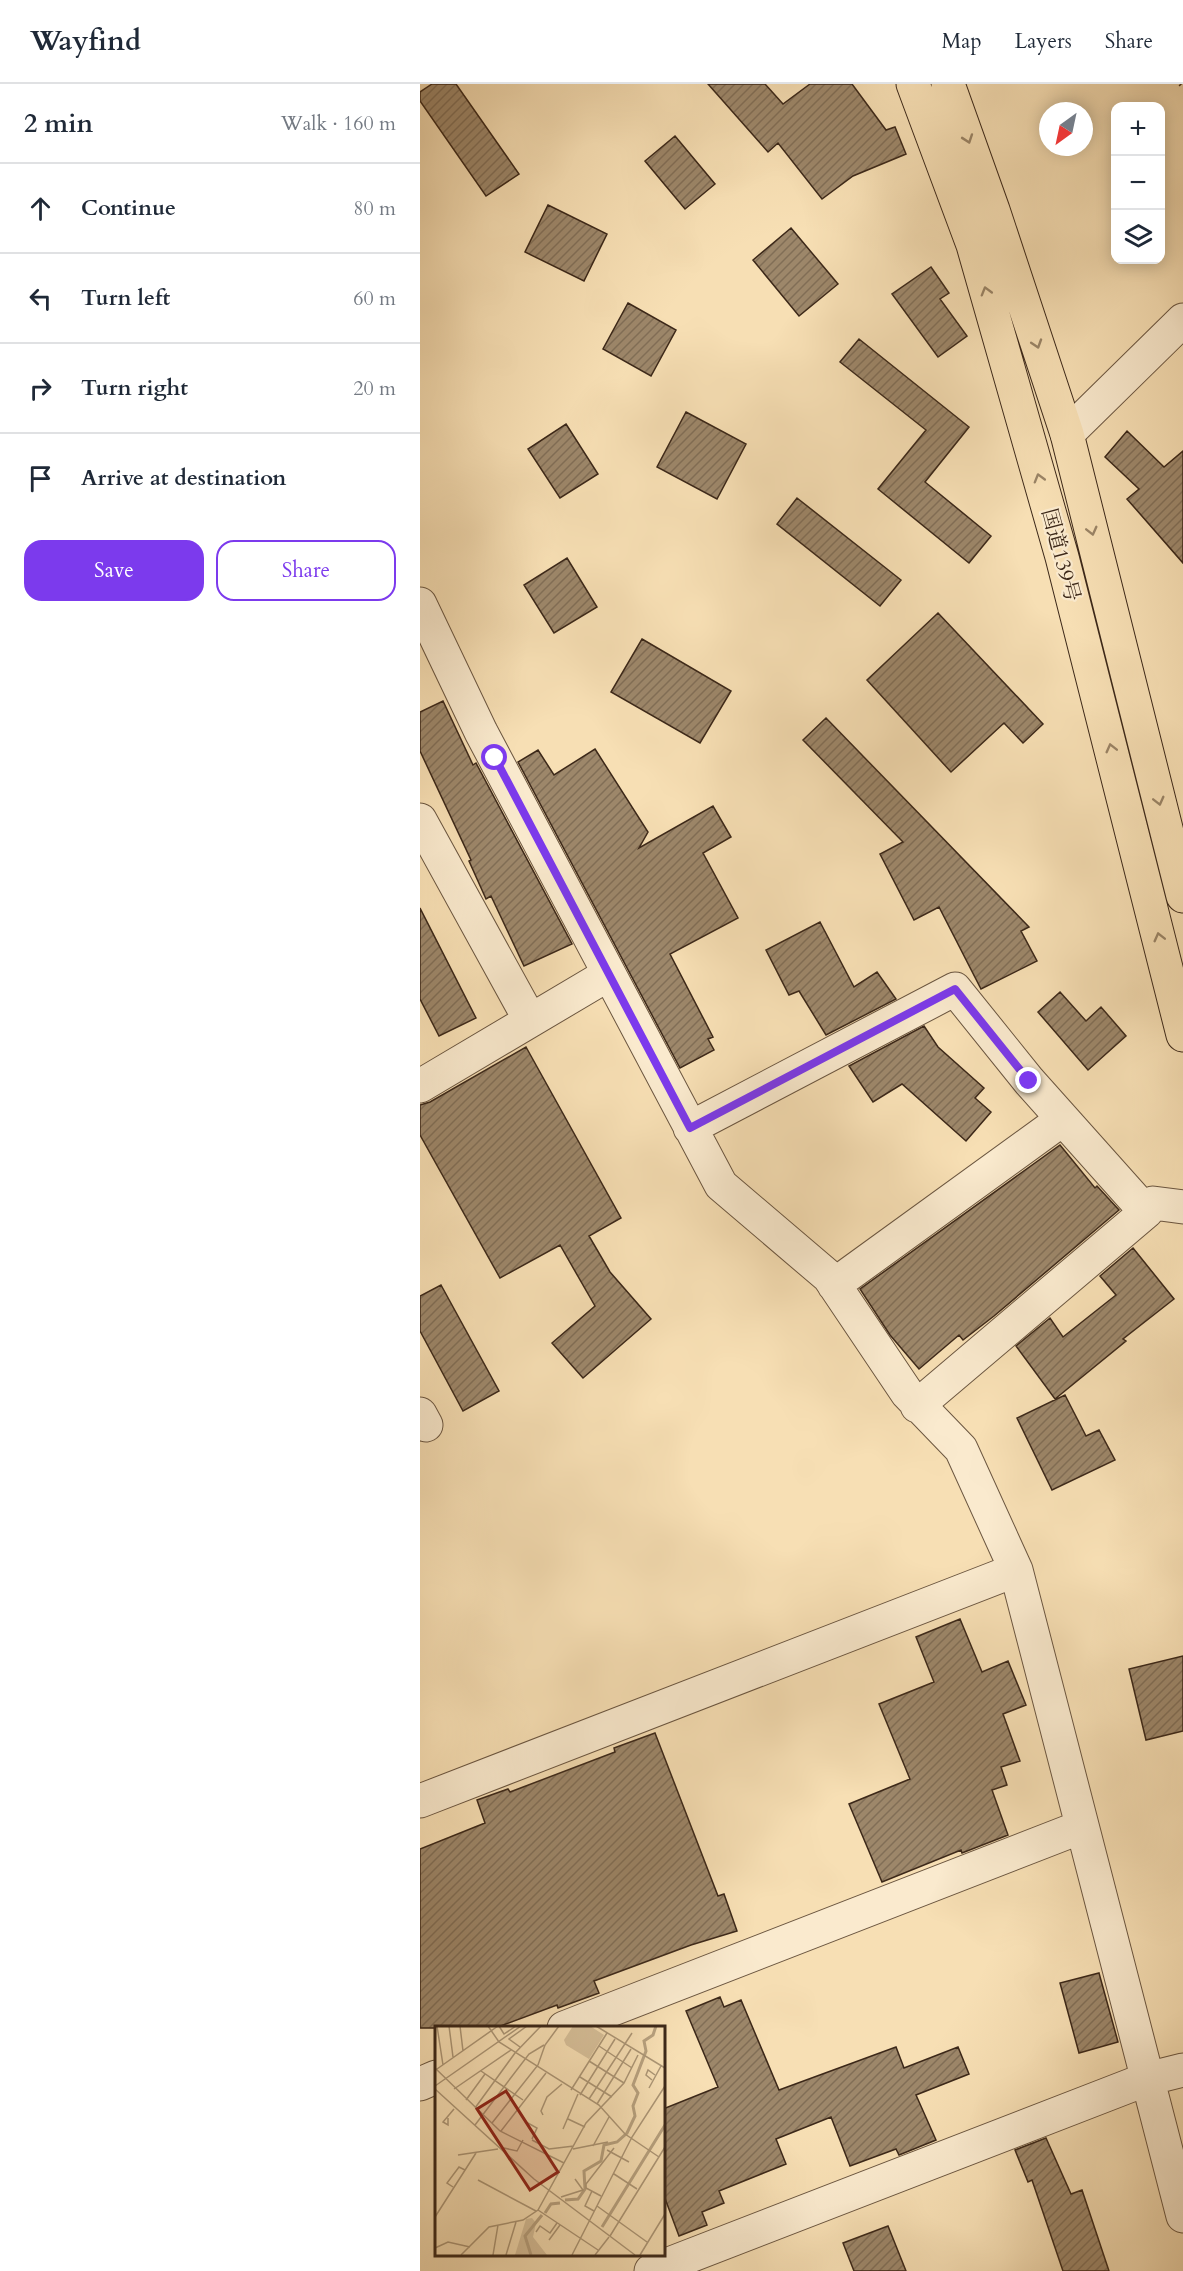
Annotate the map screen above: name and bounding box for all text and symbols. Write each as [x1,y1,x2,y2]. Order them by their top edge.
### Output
text: Wayfind [30,22,141,60]
text: Map [942,27,982,56]
text: Layers [1015,27,1072,56]
text: Share [1105,27,1153,56]
north arrow [1039,102,1093,156]
map controls [1111,102,1165,264]
button: + [1111,102,1165,156]
text: 2 min [24,106,93,141]
text: Walk · 160 m [281,110,396,137]
one-way arrow [960,133,973,144]
button: − [1111,156,1165,210]
icon: ahead [24,192,57,225]
text: Continue [81,193,176,223]
text: 80 m [353,195,396,222]
button: layers [1111,210,1165,264]
icon: left [24,282,57,315]
text: Turn left [81,283,170,313]
text: 60 m [353,285,396,312]
one-way arrow [981,286,993,297]
one-way arrow [1030,338,1042,349]
icon: right [24,372,57,405]
text: Turn right [81,373,188,403]
text: 20 m [353,375,396,402]
icon: arrive [24,462,57,495]
text: Arrive at destination [81,463,286,493]
one-way arrow [1034,473,1047,483]
street label: 国道139号 [1034,505,1087,605]
one-way arrow [1084,526,1097,536]
button: Save [24,540,204,601]
button: Share [216,540,396,601]
one-way arrow [1105,743,1118,753]
route start [481,744,507,770]
one-way arrow [1152,796,1165,806]
one-way arrow [1153,932,1166,942]
route end [1015,1067,1041,1093]
inset map [435,2026,664,2256]

